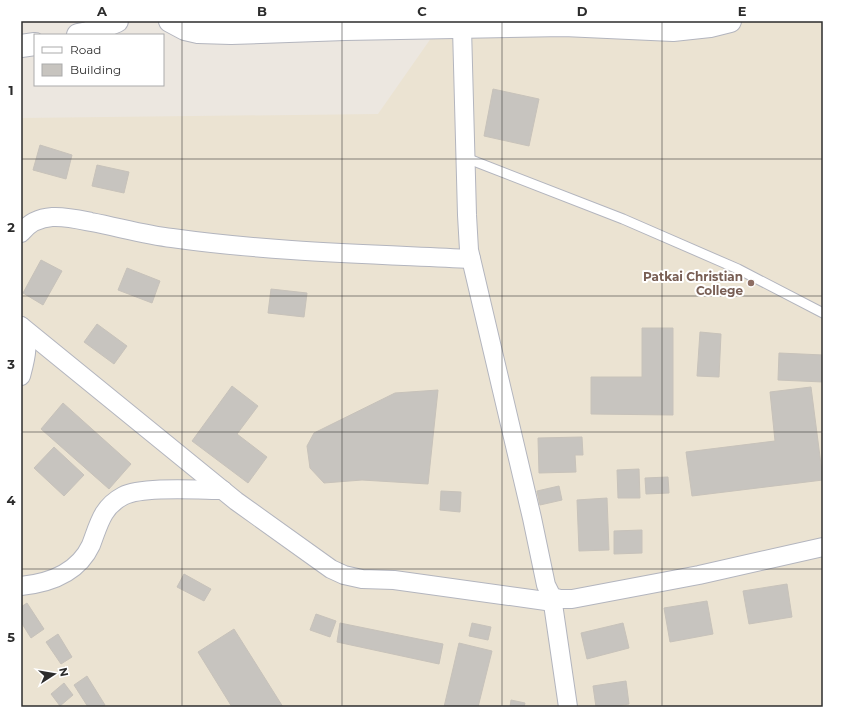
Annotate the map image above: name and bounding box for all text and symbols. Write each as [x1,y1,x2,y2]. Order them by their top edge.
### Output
text: A [96,3,108,19]
text: B [257,3,267,19]
text: C [417,3,427,19]
text: D [577,3,588,19]
text: E [738,3,747,19]
legend [34,34,164,86]
text: Road [70,42,101,57]
text: Building [70,62,121,77]
text: 1 [8,82,14,98]
text: 2 [7,219,15,235]
place label: Patkai Christian College [643,269,743,298]
marker: Patkai Christian College [746,278,756,288]
text: 3 [6,356,15,372]
text: 4 [7,492,16,508]
text: 5 [7,629,15,645]
north arrow [34,654,74,694]
text: N [56,666,72,678]

